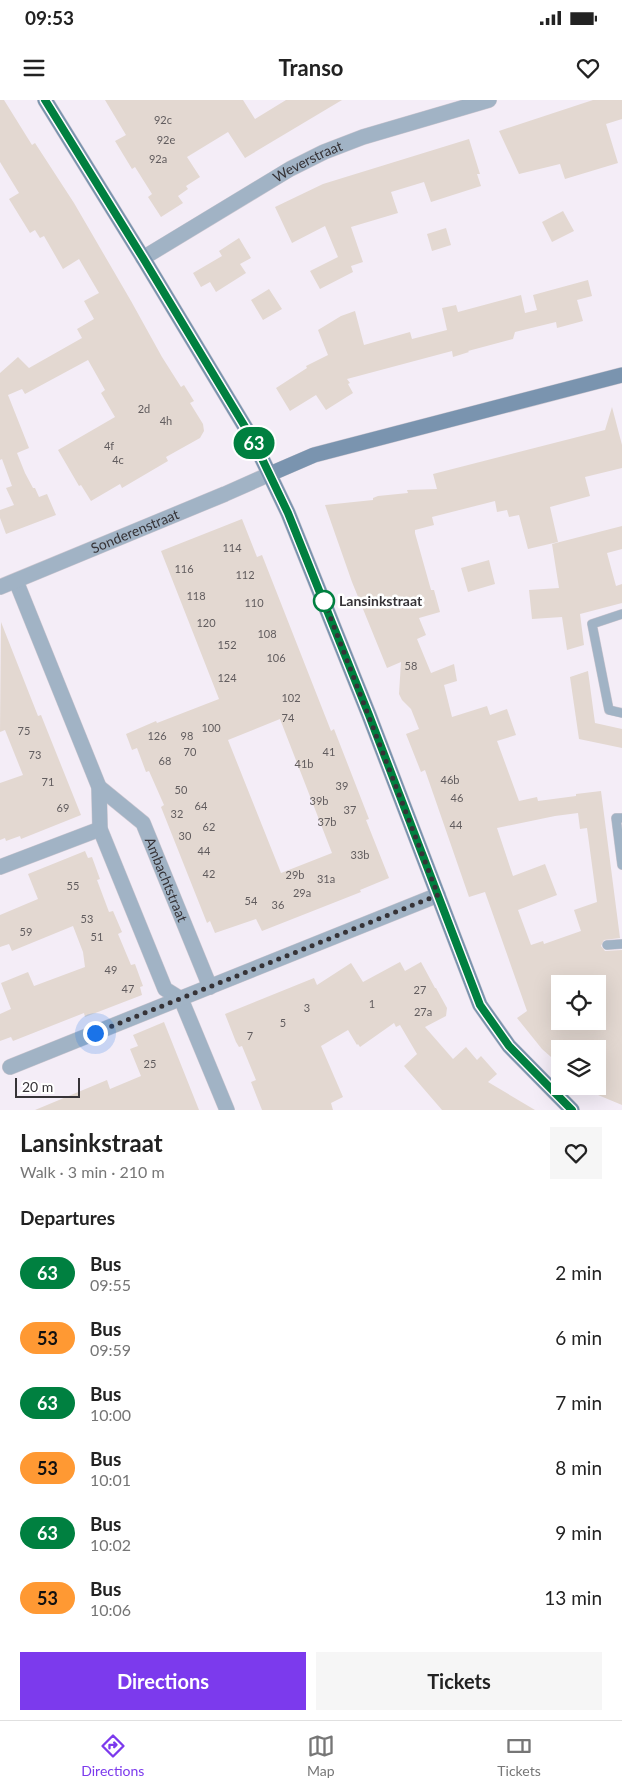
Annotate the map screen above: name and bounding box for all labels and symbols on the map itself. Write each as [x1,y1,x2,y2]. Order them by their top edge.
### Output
house number: 92c [154,113,172,126]
house number: 92e [157,133,175,146]
street label: Weverstraat [269,137,344,185]
house number: 92a [149,152,167,165]
house number: 2d [138,402,150,415]
house number: 4h [160,414,172,427]
line badge: 63 [232,427,276,459]
house number: 4f [104,439,114,452]
house number: 4c [112,453,124,466]
street label: Sonderenstraat [88,505,181,556]
house number: 114 [222,541,242,554]
house number: 116 [174,562,194,575]
house number: 112 [235,568,255,581]
house number: 118 [186,589,206,602]
marker: Lansinkstraat [313,590,335,612]
place label: Lansinkstraat [339,592,423,609]
house number: 110 [244,596,264,609]
house number: 120 [196,616,216,629]
house number: 108 [257,627,277,640]
house number: 152 [217,638,237,651]
house number: 106 [266,651,286,664]
house number: 58 [405,659,417,672]
house number: 124 [217,671,237,684]
house number: 102 [281,691,301,704]
house number: 74 [282,711,295,724]
house number: 100 [201,721,221,734]
house number: 75 [18,724,30,737]
house number: 126 [147,729,167,742]
house number: 98 [181,729,193,742]
house number: 70 [184,745,197,758]
house number: 41 [323,745,335,758]
house number: 73 [29,748,41,761]
house number: 68 [159,754,171,767]
house number: 41b [295,757,313,770]
house number: 46b [441,773,459,786]
house number: 71 [42,775,54,788]
house number: 39 [336,779,348,792]
house number: 50 [175,783,188,796]
house number: 46 [451,791,463,804]
house number: 39b [310,794,328,807]
house number: 64 [195,799,208,812]
house number: 69 [57,801,69,814]
house number: 37 [344,803,356,816]
house number: 32 [171,807,183,820]
house number: 37b [318,815,336,828]
house number: 44 [450,818,463,831]
house number: 62 [203,820,215,833]
house number: 30 [179,829,192,842]
street label: Ambachtstraat [142,834,192,924]
house number: 44 [198,844,211,857]
house number: 33b [351,848,369,861]
house number: 42 [203,867,215,880]
house number: 29b [286,868,304,881]
house number: 31a [317,872,335,885]
house number: 55 [67,879,79,892]
house number: 29a [293,886,311,899]
house number: 54 [245,894,258,907]
house number: 36 [272,898,284,911]
house number: 53 [81,912,93,925]
house number: 59 [20,925,32,938]
house number: 51 [91,930,103,943]
house number: 49 [105,963,117,976]
house number: 47 [122,982,134,995]
house number: 27 [414,983,426,996]
house number: 1 [369,997,375,1010]
house number: 3 [304,1001,310,1014]
house number: 27a [414,1005,432,1018]
house number: 5 [280,1016,286,1029]
your location [83,1021,108,1046]
house number: 7 [247,1029,253,1042]
house number: 25 [144,1057,156,1070]
scale bar [15,1075,80,1098]

